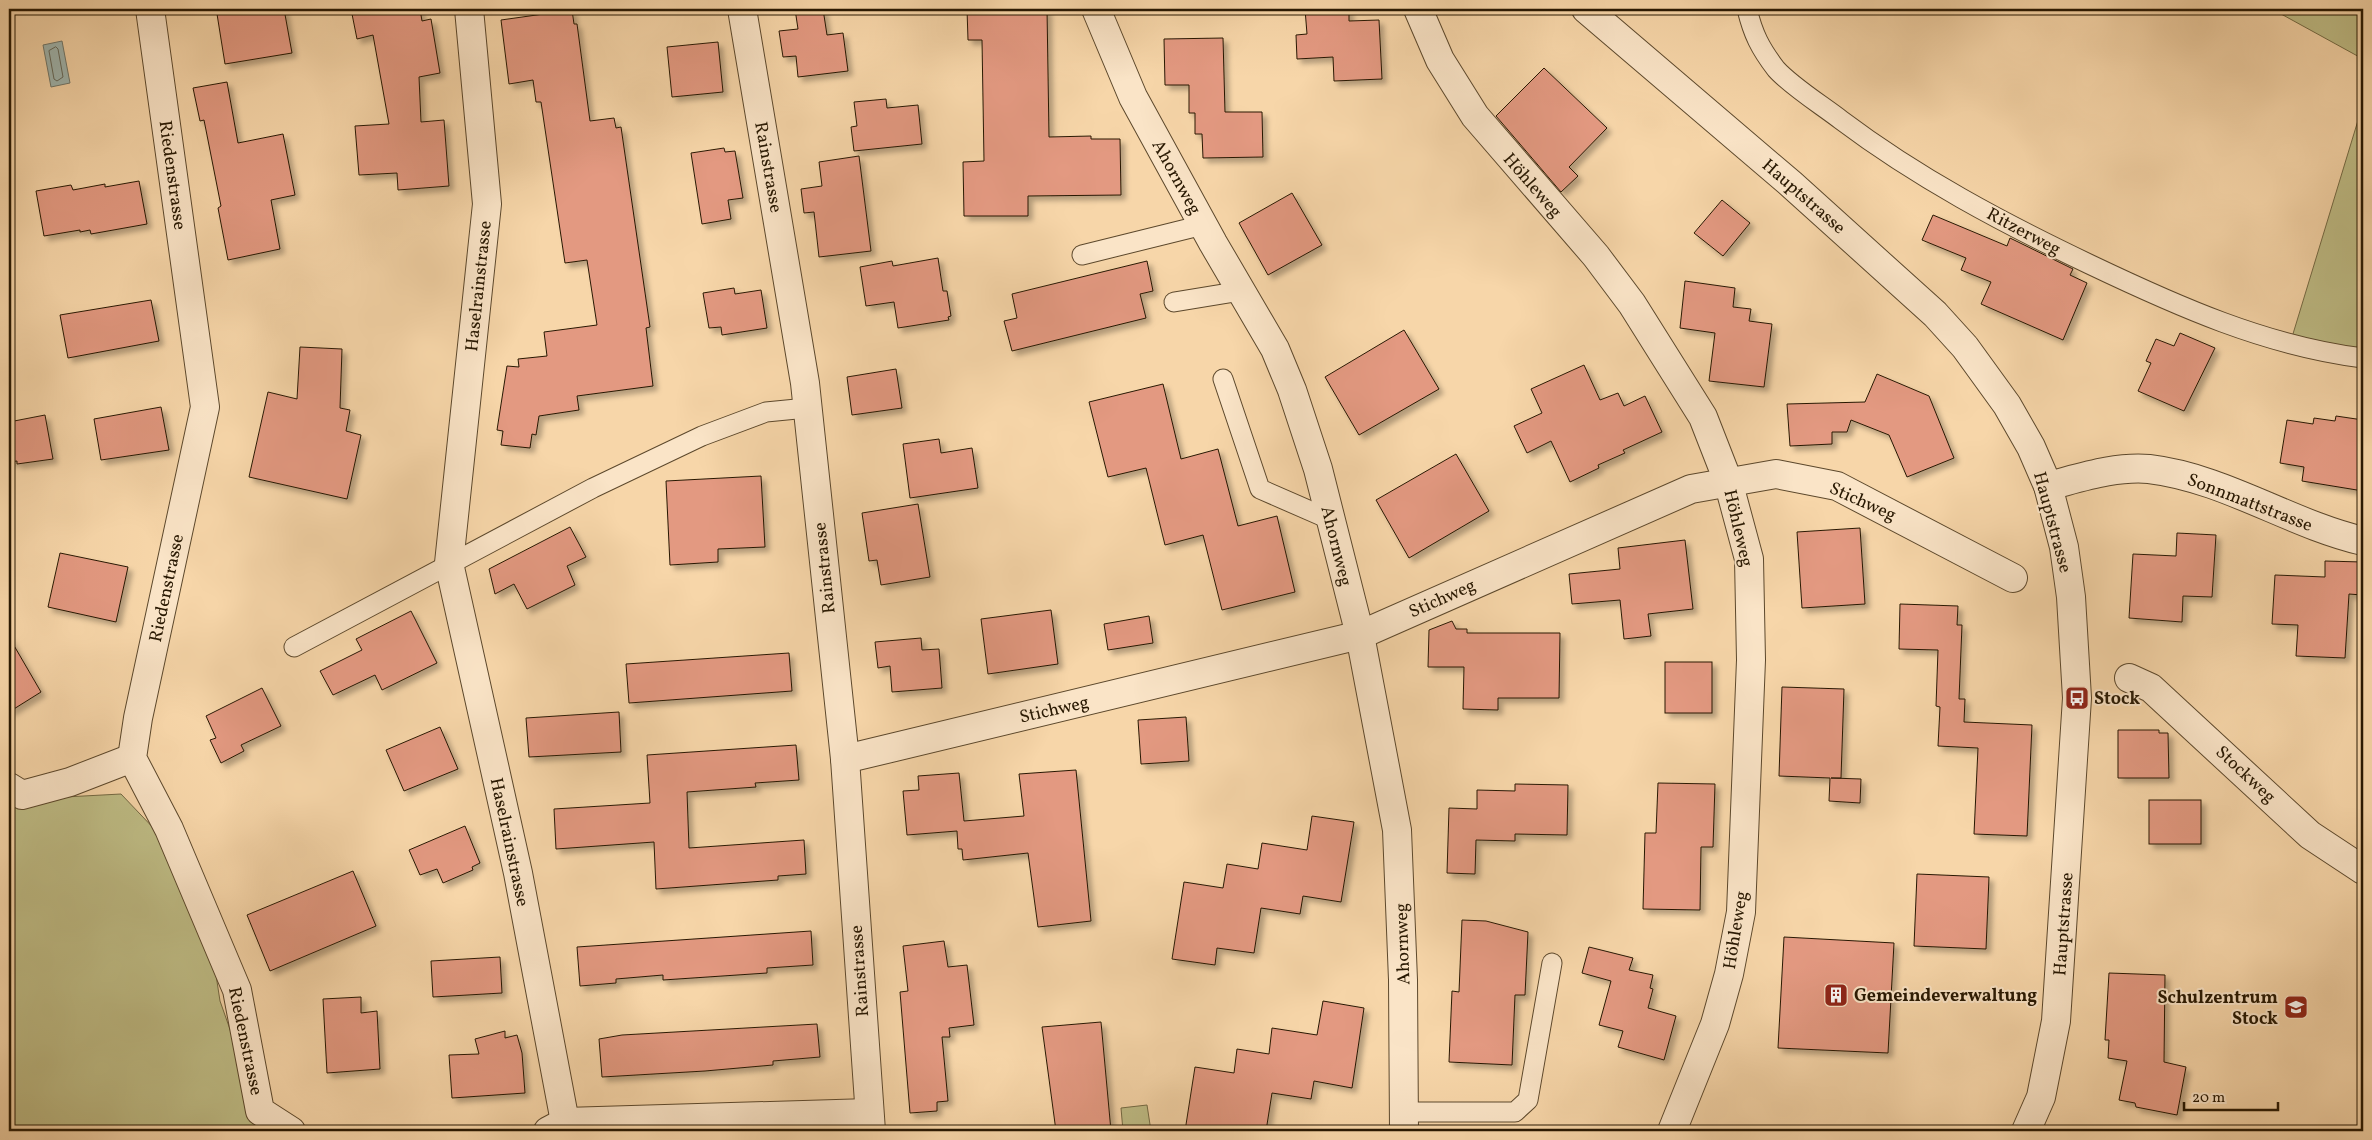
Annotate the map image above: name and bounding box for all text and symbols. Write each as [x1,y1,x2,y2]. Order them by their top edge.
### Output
street label: Riedenstrasse [151,119,192,231]
street label: Rainstrasse [747,120,788,215]
street label: Ahornweg [1145,136,1207,220]
street label: Höhleweg [1497,148,1567,224]
street label: Hauptstrasse [1756,154,1850,241]
street label: Ritzerweg [1982,202,2065,262]
street label: Haselrainstrasse [460,220,499,353]
street label: Sonnmattstrasse [2183,468,2316,539]
street label: Hauptstrasse [2026,469,2077,576]
street label: Stichweg [1825,477,1900,528]
street label: Höhleweg [1716,487,1759,570]
street label: Ahornweg [1313,504,1358,589]
street label: Rainstrasse [808,521,843,615]
street label: Riedenstrasse [144,532,191,645]
street label: Stichweg [1405,574,1480,625]
bus stop icon: Stock [2064,685,2090,711]
place label: Stock [2094,687,2140,712]
street label: Stichweg [1017,690,1092,731]
street label: Stockweg [2209,741,2281,810]
street label: Haselrainstrasse [483,776,534,909]
street label: Hauptstrasse [2048,871,2081,977]
street label: Höhleweg [1718,889,1755,971]
street label: Ahornweg [1390,903,1417,985]
street label: Rainstrasse [845,924,876,1018]
building icon: Gemeindeverwaltung [1823,982,1849,1008]
place label: Gemeindeverwaltung [1854,984,2037,1009]
street label: Riedenstrasse [221,985,268,1098]
place label: Schulzentrum Stock [2157,986,2278,1032]
school or university icon: Schulzentrum Stock [2283,994,2309,1020]
scale bar [2184,1080,2278,1112]
text: 20 m [2192,1088,2225,1109]

